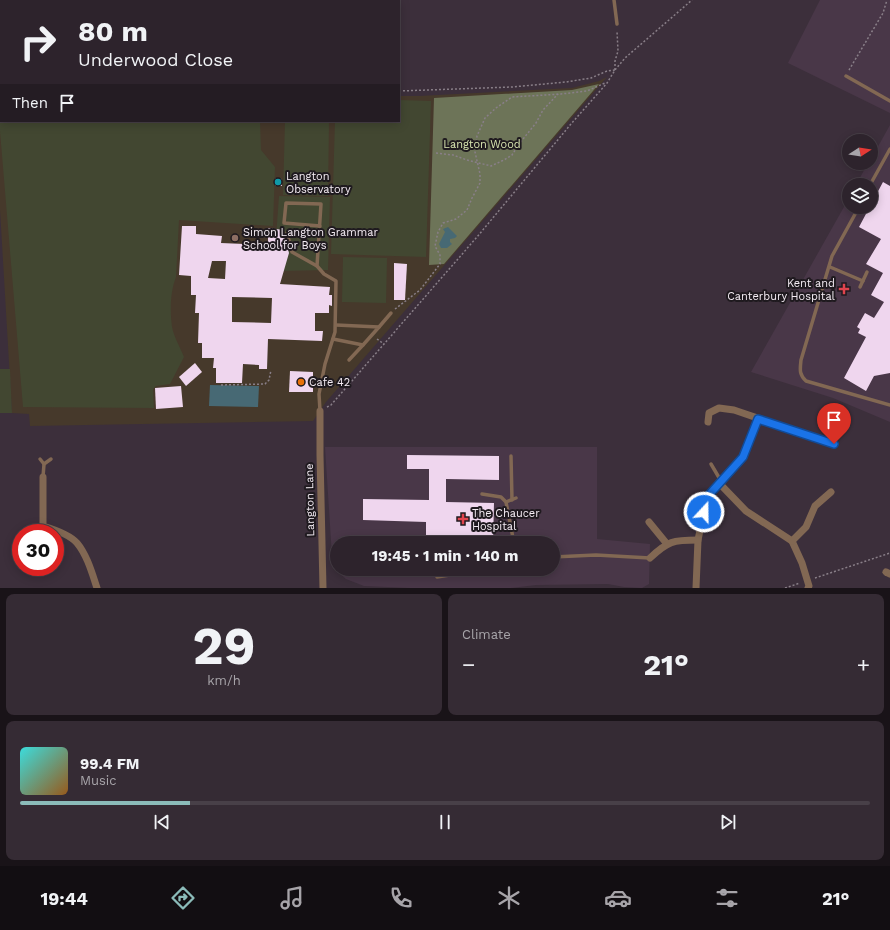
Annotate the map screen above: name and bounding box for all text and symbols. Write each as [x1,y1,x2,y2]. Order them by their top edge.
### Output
text: 80 m [78,15,148,48]
icon: right [12,16,64,68]
text: Underwood Close [78,49,233,70]
icon: arrive [56,92,78,114]
text: Then [12,94,48,112]
north arrow [842,134,878,170]
map controls [842,134,878,214]
park label: Langton Wood [443,138,521,151]
place label: Langton Observatory [286,170,351,196]
marker: Langton Observatory [273,177,283,187]
button: layers [842,178,878,214]
place label: Simon Langton Grammar School for Boys [243,226,379,252]
marker: Simon Langton Grammar School for Boys [230,233,240,243]
place label: Kent and Canterbury Hospital [727,277,836,303]
marker: Kent and Canterbury Hospital [838,283,850,295]
place label: Cafe 42 [309,376,350,389]
marker: Cafe 42 [296,377,306,387]
pin [817,403,851,444]
icon: arrive [823,409,845,431]
street label: Langton Lane [303,463,317,537]
position arrow [683,491,725,533]
place label: The Chaucer Hospital [472,507,540,533]
marker: The Chaucer Hospital [457,513,469,525]
speed limit sign: 30 [12,524,64,576]
text: 19:45 · 1 min · 140 m [372,547,518,565]
text: 29 [192,616,256,677]
text: Climate [462,627,511,642]
text: 21° [643,647,689,682]
text: − [462,652,475,677]
text: + [857,652,870,677]
text: km/h [207,673,241,688]
text: 99.4 FM [80,755,140,773]
text: Music [80,773,117,788]
icon: previous [151,811,173,833]
icon: pause [434,811,456,833]
icon: next [717,811,739,833]
icon: directions [169,884,197,912]
icon: music [278,884,306,912]
icon: phone [387,884,415,912]
icon: climate [495,884,523,912]
icon: car [604,884,632,912]
icon: filters [713,884,741,912]
text: 19:44 [40,888,88,909]
text: 21° [822,888,850,909]

